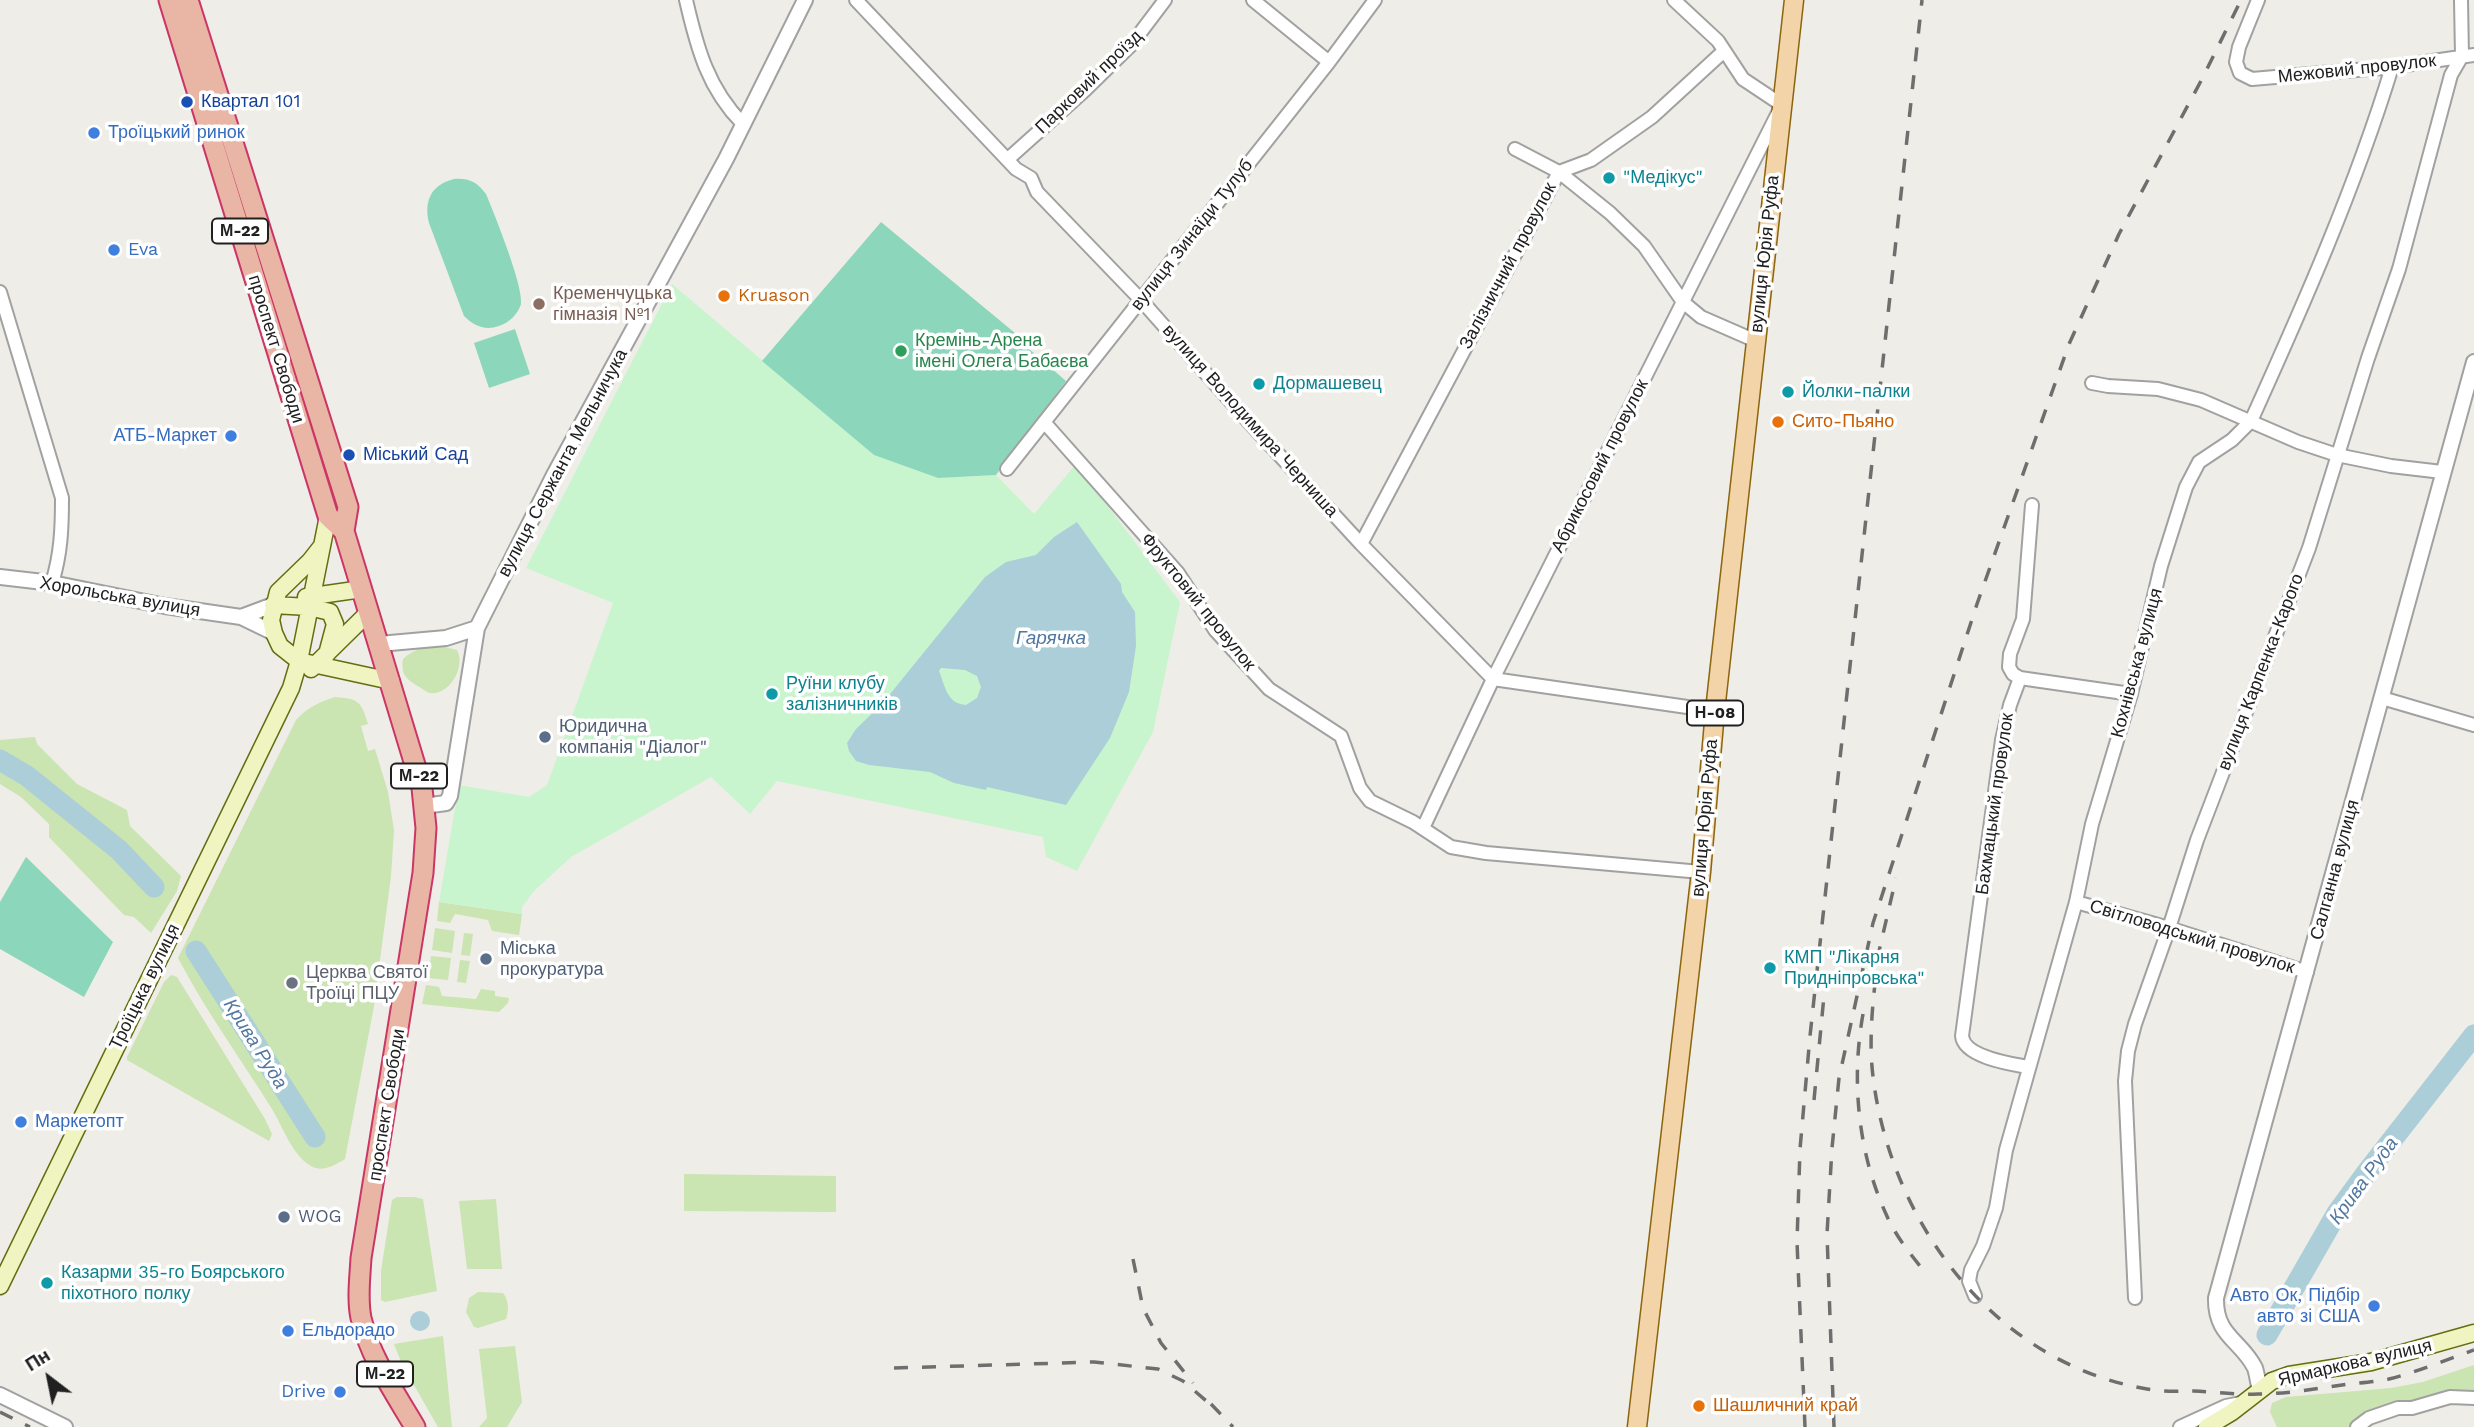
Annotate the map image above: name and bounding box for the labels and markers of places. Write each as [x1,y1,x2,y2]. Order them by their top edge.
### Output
place label: Квартал 101 [201,91,300,113]
marker: Квартал 101 [179,94,195,110]
place label: Троїцький ринок [108,122,245,144]
marker: Троїцький ринок [86,125,102,141]
place label: "Медікус" [1623,167,1703,189]
marker: "Медікус" [1601,170,1617,186]
place label: Eva [128,239,158,261]
marker: Eva [106,242,122,258]
place label: Кременчуцька гімназія №1 [553,283,672,326]
place label: Kruason [738,285,810,307]
marker: Kruason [716,288,732,304]
marker: Кременчуцька гімназія №1 [531,296,547,312]
place label: Кремінь-Арена імені Олега Бабаєва [915,330,1088,372]
marker: Кремінь-Арена імені Олега Бабаєва [893,343,909,359]
place label: Дормашевец [1273,373,1382,395]
marker: Дормашевец [1251,376,1267,392]
place label: Йолки-палки [1802,381,1910,403]
marker: Йолки-палки [1780,384,1796,400]
place label: Сито-Пьяно [1792,411,1894,433]
marker: Сито-Пьяно [1770,414,1786,430]
place label: АТБ-Маркет [113,425,217,447]
marker: АТБ-Маркет [223,428,239,444]
place label: Міський Сад [363,444,468,466]
marker: Міський Сад [341,447,357,463]
place label: Руїни клубу залізничників [786,673,898,716]
marker: Руїни клубу залізничників [764,686,780,702]
place label: Юридична компанія "Діалог" [559,716,707,758]
marker: Юридична компанія "Діалог" [537,729,553,745]
place label: Міська прокуратура [500,938,604,981]
place label: КМП "Лікарня Придніпровська" [1784,947,1924,990]
marker: Міська прокуратура [478,951,494,967]
marker: КМП "Лікарня Придніпровська" [1762,960,1778,976]
place label: Церква Святої Троїці ПЦУ [306,962,428,1004]
marker: Церква Святої Троїці ПЦУ [284,975,300,991]
place label: Маркетопт [35,1111,124,1133]
marker: Маркетопт [13,1114,29,1130]
place label: WOG [298,1206,342,1228]
marker: WOG [276,1209,292,1225]
place label: Казарми 35-го Боярського піхотного полку [61,1262,285,1304]
marker: Казарми 35-го Боярського піхотного полку [39,1275,55,1291]
place label: Авто Ок, Підбір авто зі США [2230,1285,2360,1328]
marker: Авто Ок, Підбір авто зі США [2366,1298,2382,1314]
place label: Ельдорадо [302,1320,395,1342]
marker: Ельдорадо [280,1323,296,1339]
place label: Drive [281,1381,326,1403]
marker: Drive [332,1384,348,1400]
place label: Шашличний край [1713,1395,1858,1417]
marker: Шашличний край [1691,1398,1707,1414]

